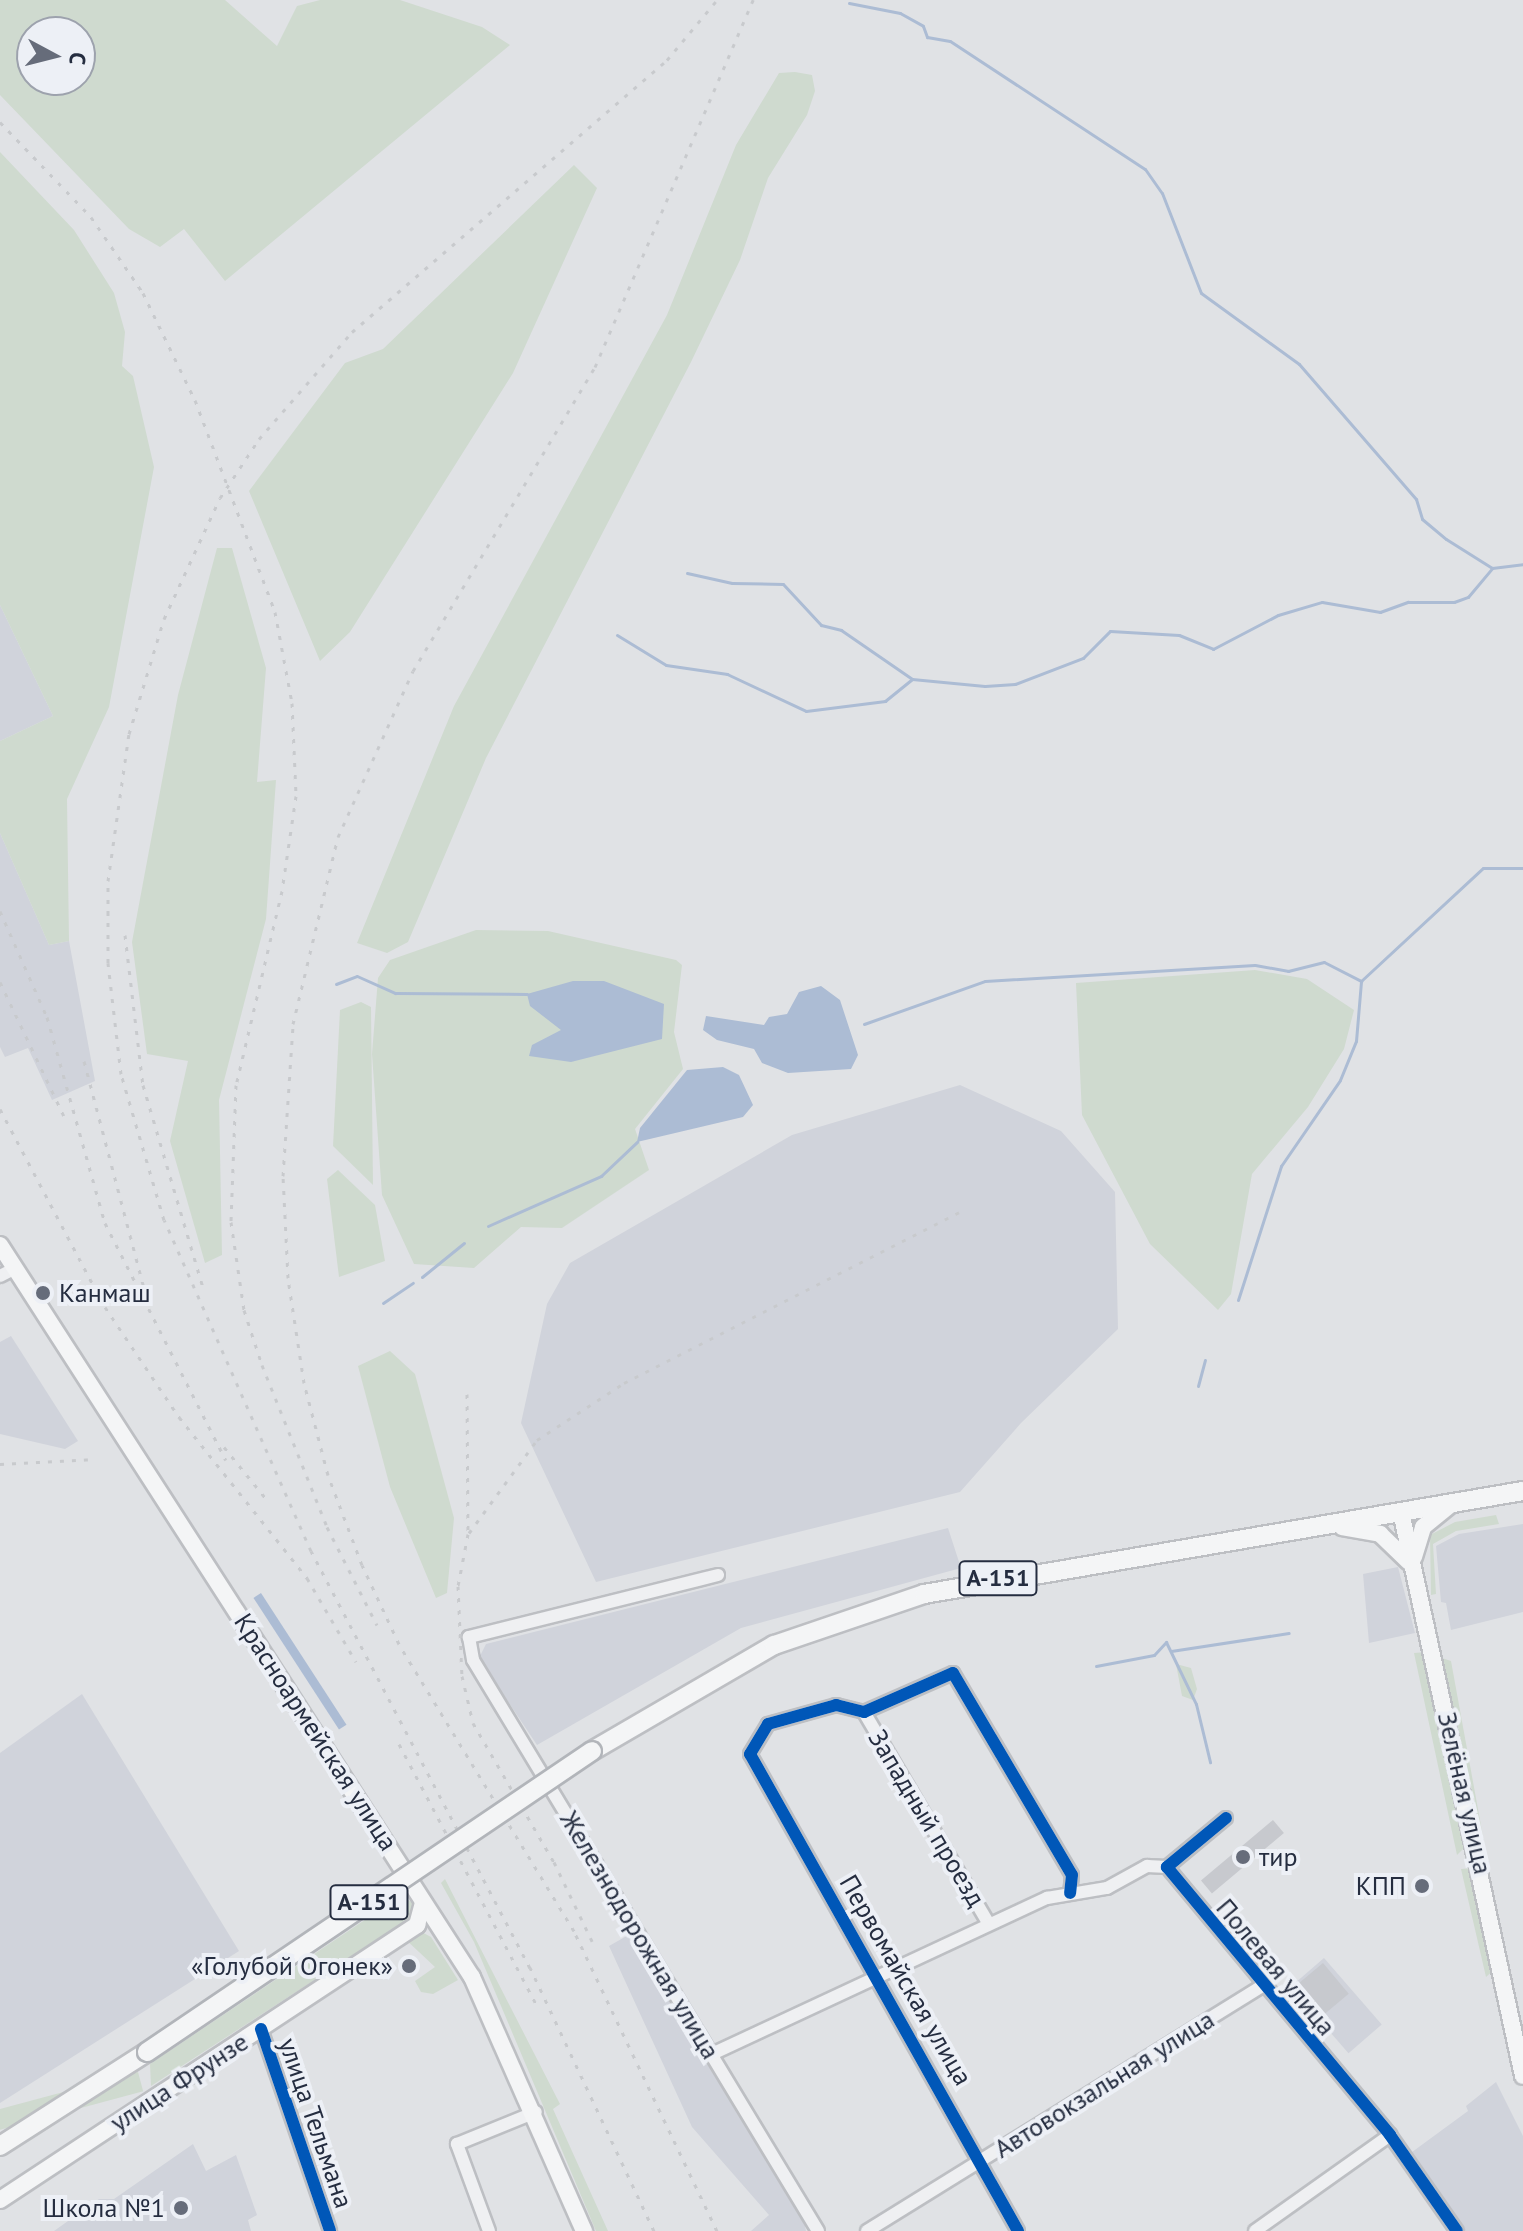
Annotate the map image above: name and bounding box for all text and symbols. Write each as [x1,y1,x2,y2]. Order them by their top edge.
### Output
north arrow [16,16,96,96]
text: С [63,51,92,66]
place label: Канмаш [59,1277,151,1309]
marker: Канмаш [34,1284,52,1302]
road number: А-151 [958,1558,1038,1598]
street label: Красноармейская улица [228,1608,404,1856]
street label: Зелёная улица [1431,1709,1499,1877]
street label: Западный проезд [862,1724,992,1912]
street label: Железнодорожная улица [554,1805,726,2065]
place label: тир [1259,1841,1298,1873]
marker: тир [1234,1848,1252,1866]
street label: Первомайская улица [833,1869,979,2091]
place label: КПП [1356,1870,1406,1902]
marker: КПП [1413,1877,1431,1895]
road number: А-151 [329,1882,409,1922]
street label: Полевая улица [1210,1892,1342,2042]
place label: «Голубой Огонек» [191,1950,393,1982]
marker: «Голубой Огонек» [400,1957,418,1975]
street label: Автовокзальная улица [988,2004,1220,2164]
street label: улица Фрунзе [104,2026,254,2138]
street label: улица Тельмана [272,2033,360,2213]
place label: Школа №1 [43,2192,165,2224]
marker: Школа №1 [172,2199,190,2217]

